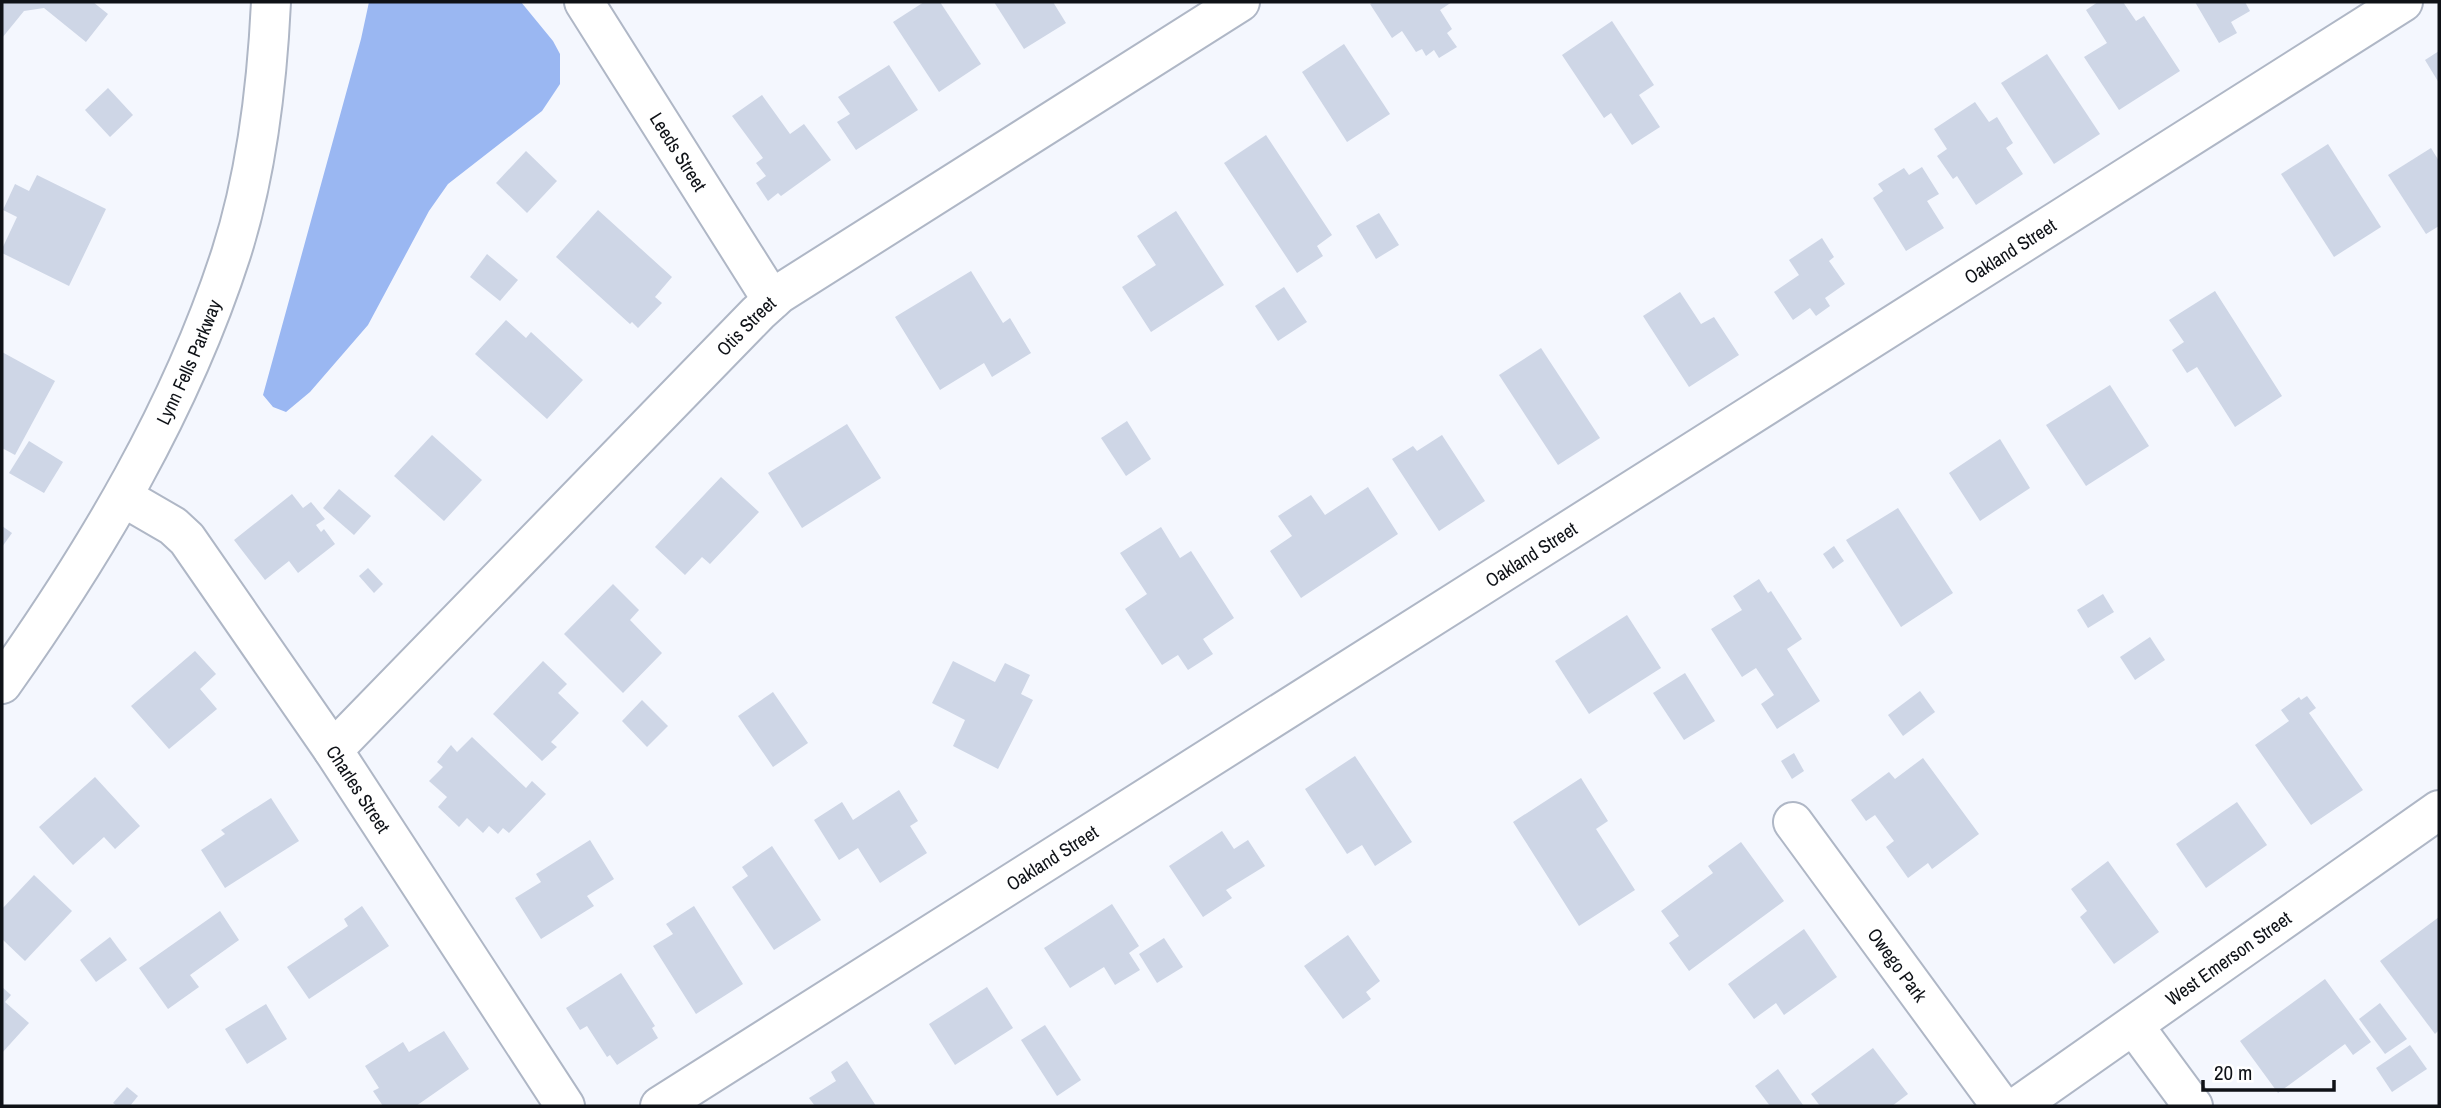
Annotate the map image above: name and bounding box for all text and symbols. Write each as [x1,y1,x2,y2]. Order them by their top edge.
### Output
street label: Leeds Street [644,107,713,197]
street label: Oakland Street [1959,212,2061,290]
street label: Otis Street [710,290,782,361]
street label: Lynn Fells Parkway [150,296,227,429]
street label: Oakland Street [1480,515,1582,593]
street label: Charles Street [320,740,397,838]
street label: Oakland Street [1001,819,1103,897]
street label: West Emerson Street [2160,905,2297,1011]
street label: Owego Park [1862,923,1934,1007]
scale bar [2203,1048,2334,1092]
text: 20 m [2214,1058,2252,1087]

